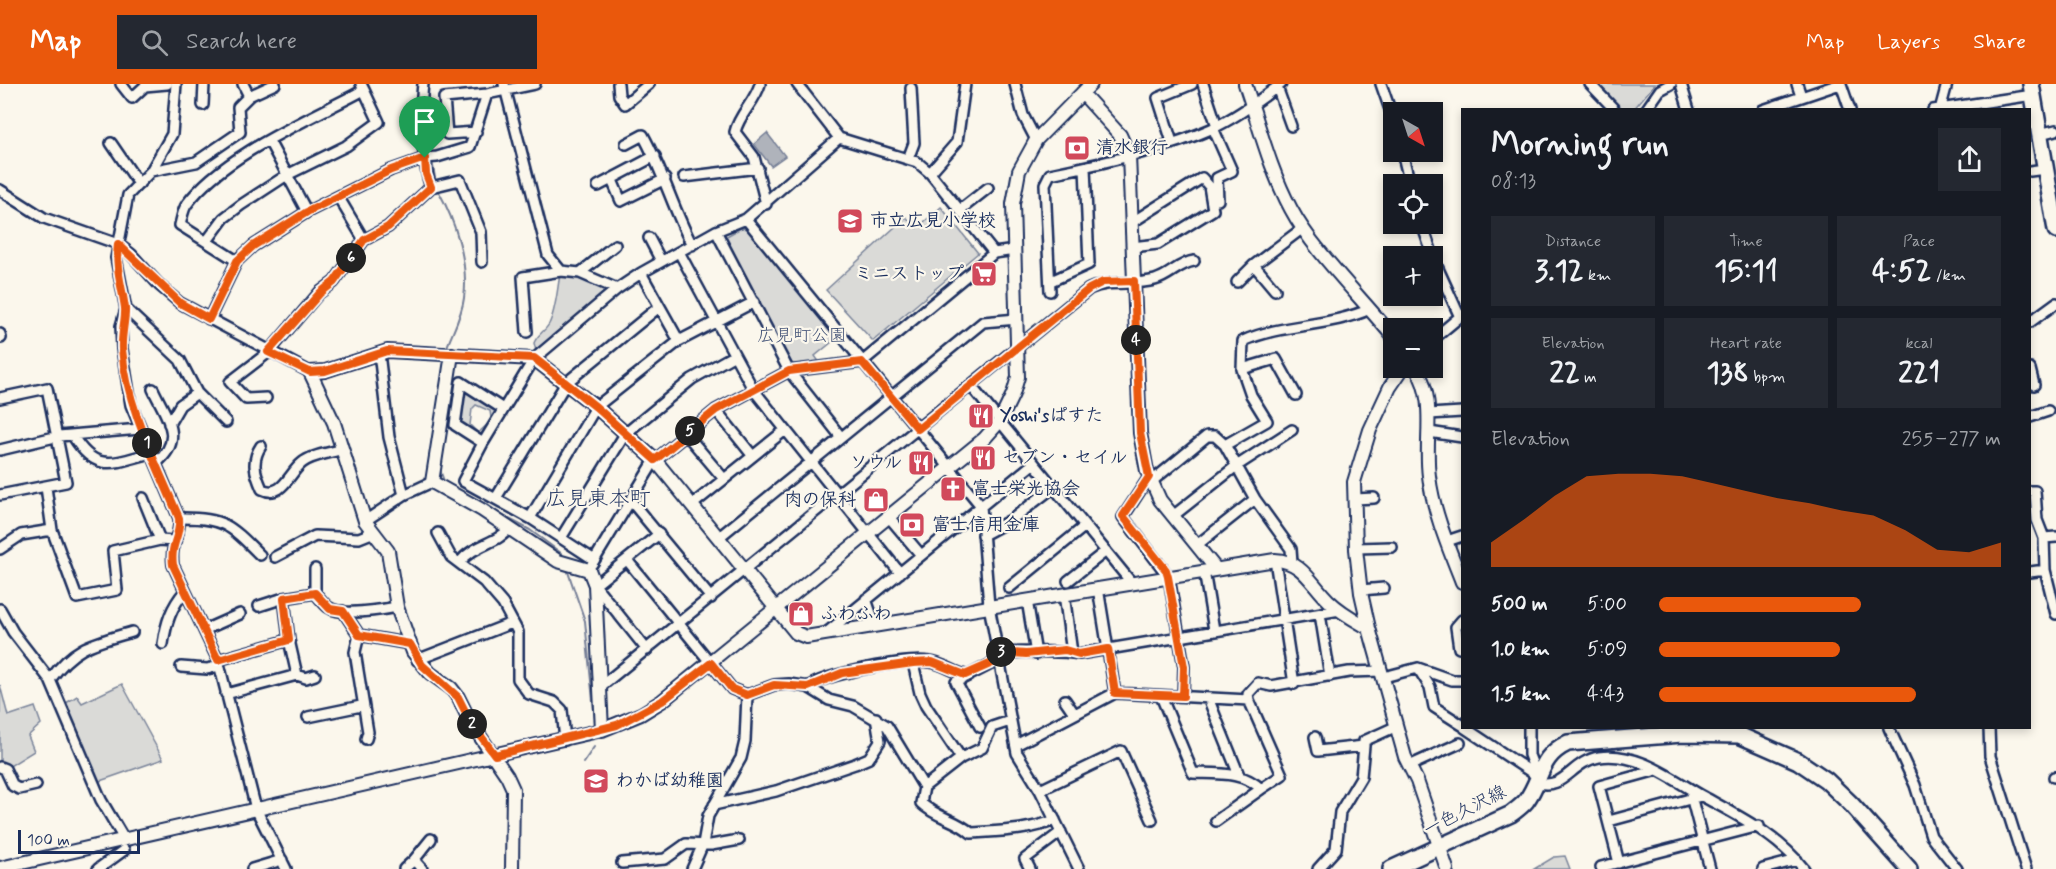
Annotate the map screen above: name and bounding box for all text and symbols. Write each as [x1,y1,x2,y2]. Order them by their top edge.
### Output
search box [117,15,537,69]
text: Map [30,24,81,61]
icon: search [138,26,171,59]
text: Search here [186,28,297,56]
text: Map [1806,28,1844,56]
text: Layers [1877,28,1940,56]
text: Share [1973,28,2026,56]
pin [399,96,450,158]
north arrow [1383,102,1443,162]
map controls [1383,102,1443,378]
icon: arrive [408,105,441,138]
text: Morning run [1491,123,1669,167]
button: share [1938,128,2001,191]
bank icon: 清水銀行 [1062,133,1092,163]
place label: 清水銀行 [1096,136,1168,160]
text: 08:13 [1491,168,1536,195]
button: locate [1383,174,1443,234]
school or university icon: 市立広見小学校 [835,206,865,236]
place label: 市立広見小学校 [870,209,996,233]
text: Distance [1545,231,1601,252]
text: Time [1729,231,1763,252]
text: Pace [1903,231,1935,252]
pin: 6 [336,243,366,273]
button: + [1383,246,1443,306]
text: 6 [347,247,355,268]
text: 3.12 [1535,252,1584,291]
text: 15:11 [1714,252,1778,291]
text: 4:52 [1872,252,1931,291]
supermarket icon: ミニストップ [969,259,999,289]
place label: ミニストップ [854,262,964,286]
text: km [1584,265,1611,286]
text: /km [1931,265,1966,286]
button: − [1383,318,1443,378]
park label: 広見町公園 [757,324,847,348]
pin: 4 [1121,325,1151,355]
text: 4 [1131,329,1141,350]
text: Elevation [1542,333,1605,354]
text: Heart rate [1710,333,1782,354]
text: kcal [1906,333,1932,354]
text: 22 [1549,354,1580,393]
text: 138 [1707,354,1749,393]
text: 221 [1898,354,1940,393]
text: m [1580,367,1597,388]
text: bpm [1749,367,1785,388]
restaurant icon: Yoshi'sぱすた [966,401,996,431]
place label: Yoshi'sぱすた [1000,404,1104,428]
pin: 5 [675,416,705,446]
text: 5 [685,420,695,441]
text: Elevation [1491,426,1570,453]
text: 255–277 m [1902,426,2001,453]
pin: 1 [132,428,162,458]
text: 1 [143,432,151,453]
restaurant icon: セブン・セイル [968,443,998,473]
place label: セブン・セイル [1002,446,1127,470]
restaurant icon: ソウル [906,448,936,478]
place label: ソウル [849,451,902,475]
church icon: 富士栄光協会 [938,474,968,504]
place label: 富士栄光協会 [972,477,1080,501]
district label: 広見東本町 [546,485,651,513]
shop icon: 肉の保科 [861,485,891,515]
place label: 肉の保科 [784,488,856,512]
bank icon: 富士信用金庫 [897,510,927,540]
place label: 富士信用金庫 [932,513,1040,537]
text: 500 m [1491,591,1548,618]
text: 5:00 [1587,591,1627,618]
shop icon: ふわふわ [786,599,816,629]
place label: ふわふわ [820,602,892,626]
text: 1.0 km [1491,636,1550,663]
text: 5:09 [1587,636,1627,663]
pin: 3 [986,637,1016,667]
text: 3 [997,641,1005,662]
text: 1.5 km [1491,681,1551,708]
text: 4:43 [1587,681,1624,708]
pin: 2 [457,709,487,739]
text: 2 [468,713,476,734]
school or university icon: わかば幼稚園 [581,766,611,796]
place label: わかば幼稚園 [616,769,724,793]
street label: 一色久沢線 [1419,780,1511,842]
scale bar [18,827,140,854]
text: 100 m [27,830,70,851]

